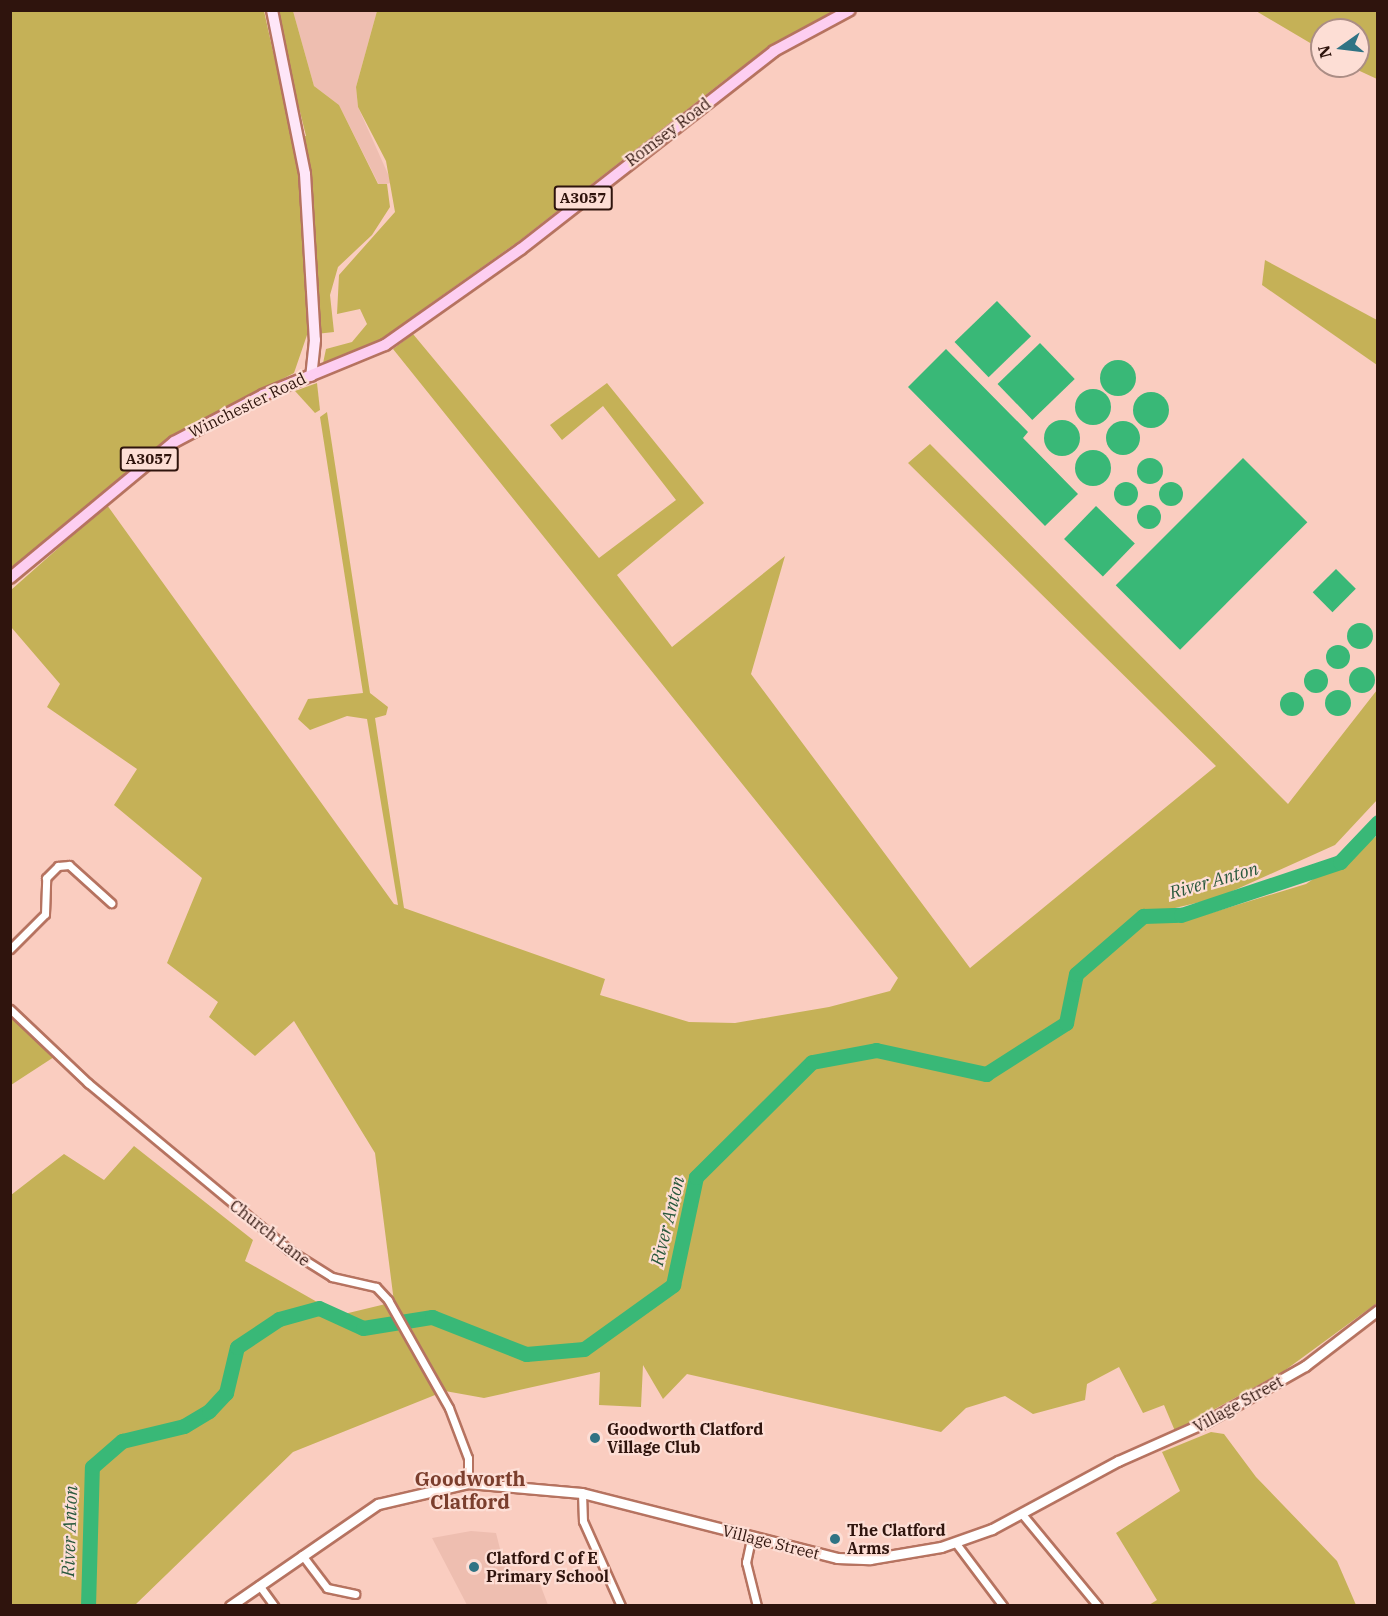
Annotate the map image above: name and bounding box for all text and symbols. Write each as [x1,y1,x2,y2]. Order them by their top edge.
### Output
north arrow [1310,18,1370,78]
text: N [1313,43,1336,60]
street label: Romsey Road [622,94,714,170]
road number: A3057 [553,186,613,210]
street label: Winchester Road [185,368,309,442]
road number: A3057 [119,447,179,471]
water label: River Anton [1167,858,1261,904]
water label: River Anton [646,1174,690,1268]
street label: Church Lane [226,1196,314,1270]
street label: Village Street [1190,1371,1286,1437]
place label: Goodworth Clatford Village Club [607,1419,763,1457]
marker: Goodworth Clatford Village Club [588,1431,602,1445]
district label: Goodworth Clatford [415,1466,525,1513]
water label: River Anton [58,1485,82,1577]
place label: The Clatford Arms [847,1520,946,1558]
street label: Village Street [720,1521,822,1563]
marker: The Clatford Arms [828,1532,842,1546]
place label: Clatford C of E Primary School [486,1548,609,1586]
marker: Clatford C of E Primary School [467,1560,481,1574]

